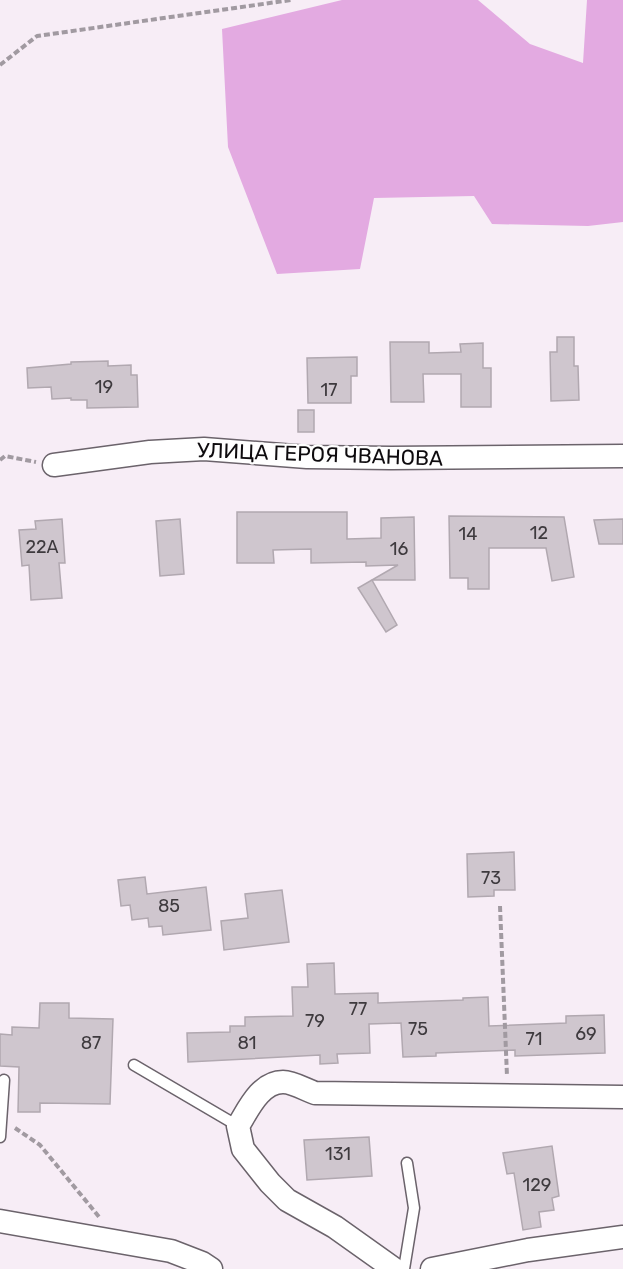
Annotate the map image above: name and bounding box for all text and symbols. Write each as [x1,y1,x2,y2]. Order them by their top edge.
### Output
house number: 19 [95,376,113,398]
house number: 17 [321,379,337,401]
street label: УЛИЦА ГЕРОЯ ЧВАНОВА [196,437,444,471]
house number: 12 [530,522,548,544]
house number: 14 [459,523,477,545]
house number: 22А [25,536,59,558]
house number: 16 [390,538,408,560]
house number: 73 [481,867,501,889]
house number: 85 [158,895,180,917]
house number: 77 [349,998,367,1020]
house number: 79 [305,1010,325,1032]
house number: 75 [408,1018,428,1040]
house number: 69 [575,1023,597,1045]
house number: 71 [526,1028,542,1050]
house number: 87 [81,1032,101,1054]
house number: 81 [237,1032,257,1054]
house number: 131 [325,1143,351,1165]
house number: 129 [523,1174,551,1196]

